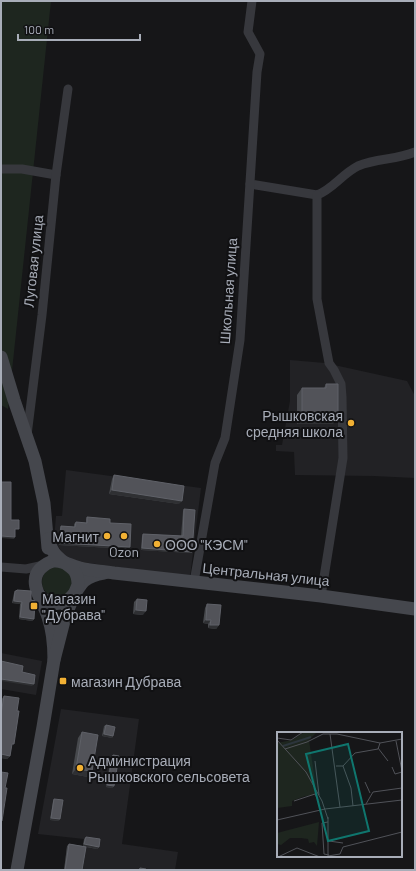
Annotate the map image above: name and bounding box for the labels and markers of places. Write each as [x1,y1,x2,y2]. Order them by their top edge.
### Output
place label: Рышковская средняя школа [246,407,343,440]
marker: Рышковская средняя школа [346,418,356,428]
place label: Магнит [52,528,100,545]
marker: Магнит [102,531,112,541]
marker: Ozon [119,531,129,541]
place label: ООО "КЭСМ" [165,536,248,553]
marker: ООО "КЭСМ" [152,539,162,549]
place label: Ozon [109,543,139,560]
place label: Магазин "Дубрава" [42,590,105,623]
marker: Магазин "Дубрава" [29,601,39,611]
place label: магазин Дубрава [71,673,181,690]
marker: магазин Дубрава [58,676,68,686]
place label: Администрация Рышковского сельсовета [88,752,250,785]
marker: Администрация Рышковского сельсовета [75,763,85,773]

